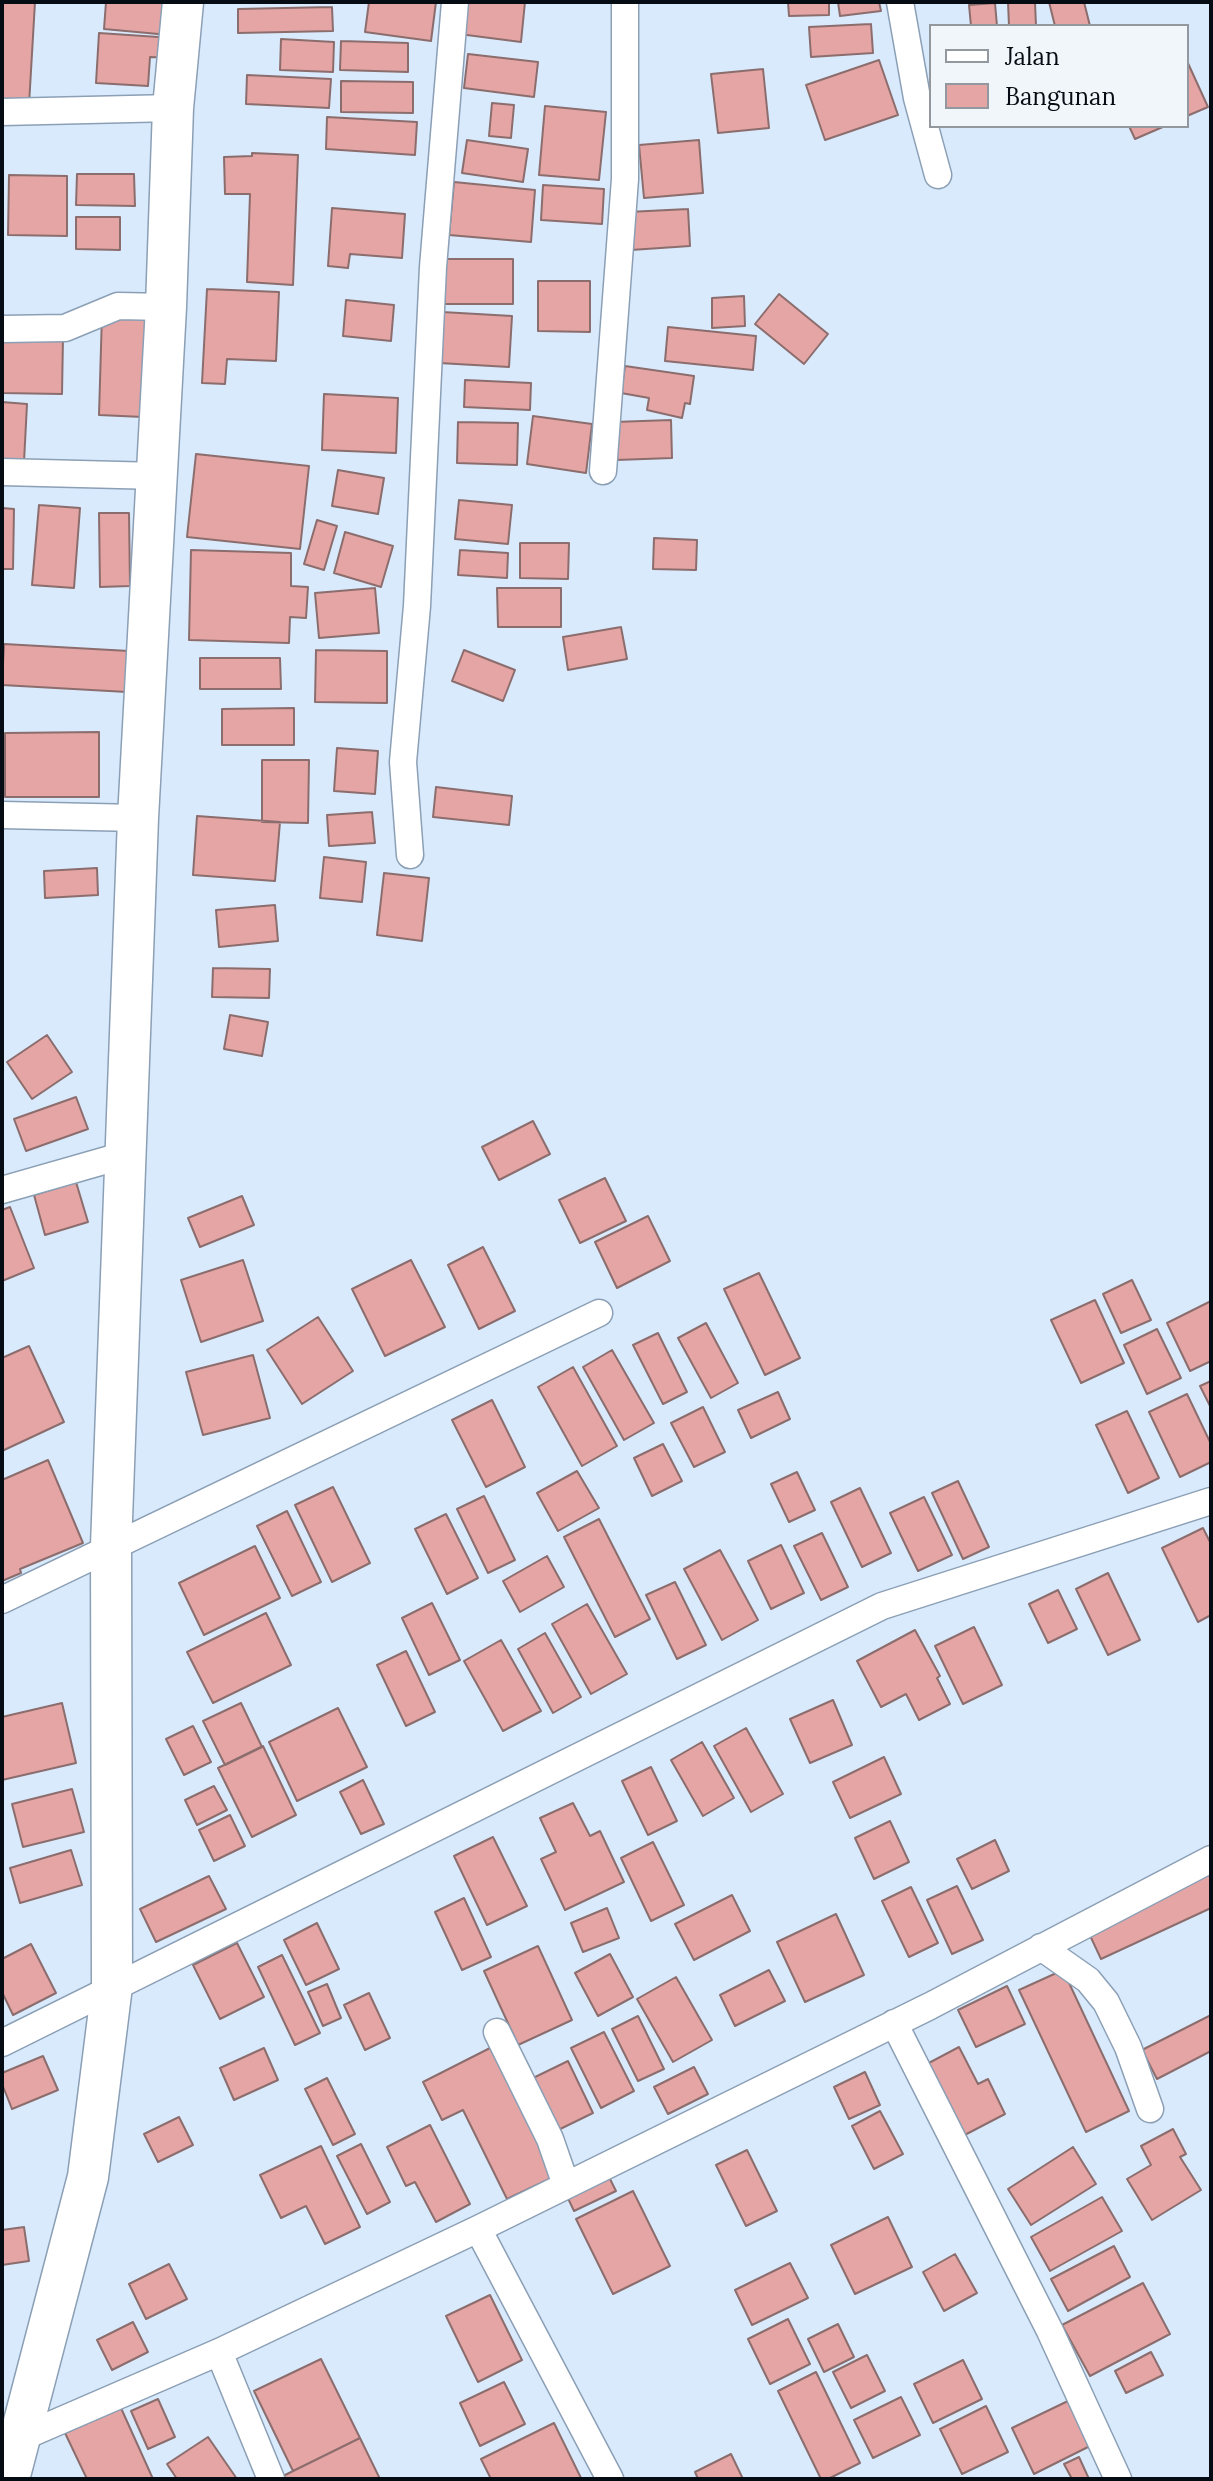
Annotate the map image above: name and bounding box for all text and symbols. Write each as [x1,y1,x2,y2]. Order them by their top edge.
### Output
legend [929,24,1189,128]
text: Jalan [1005,41,1059,72]
text: Bangunan [1005,81,1116,112]

